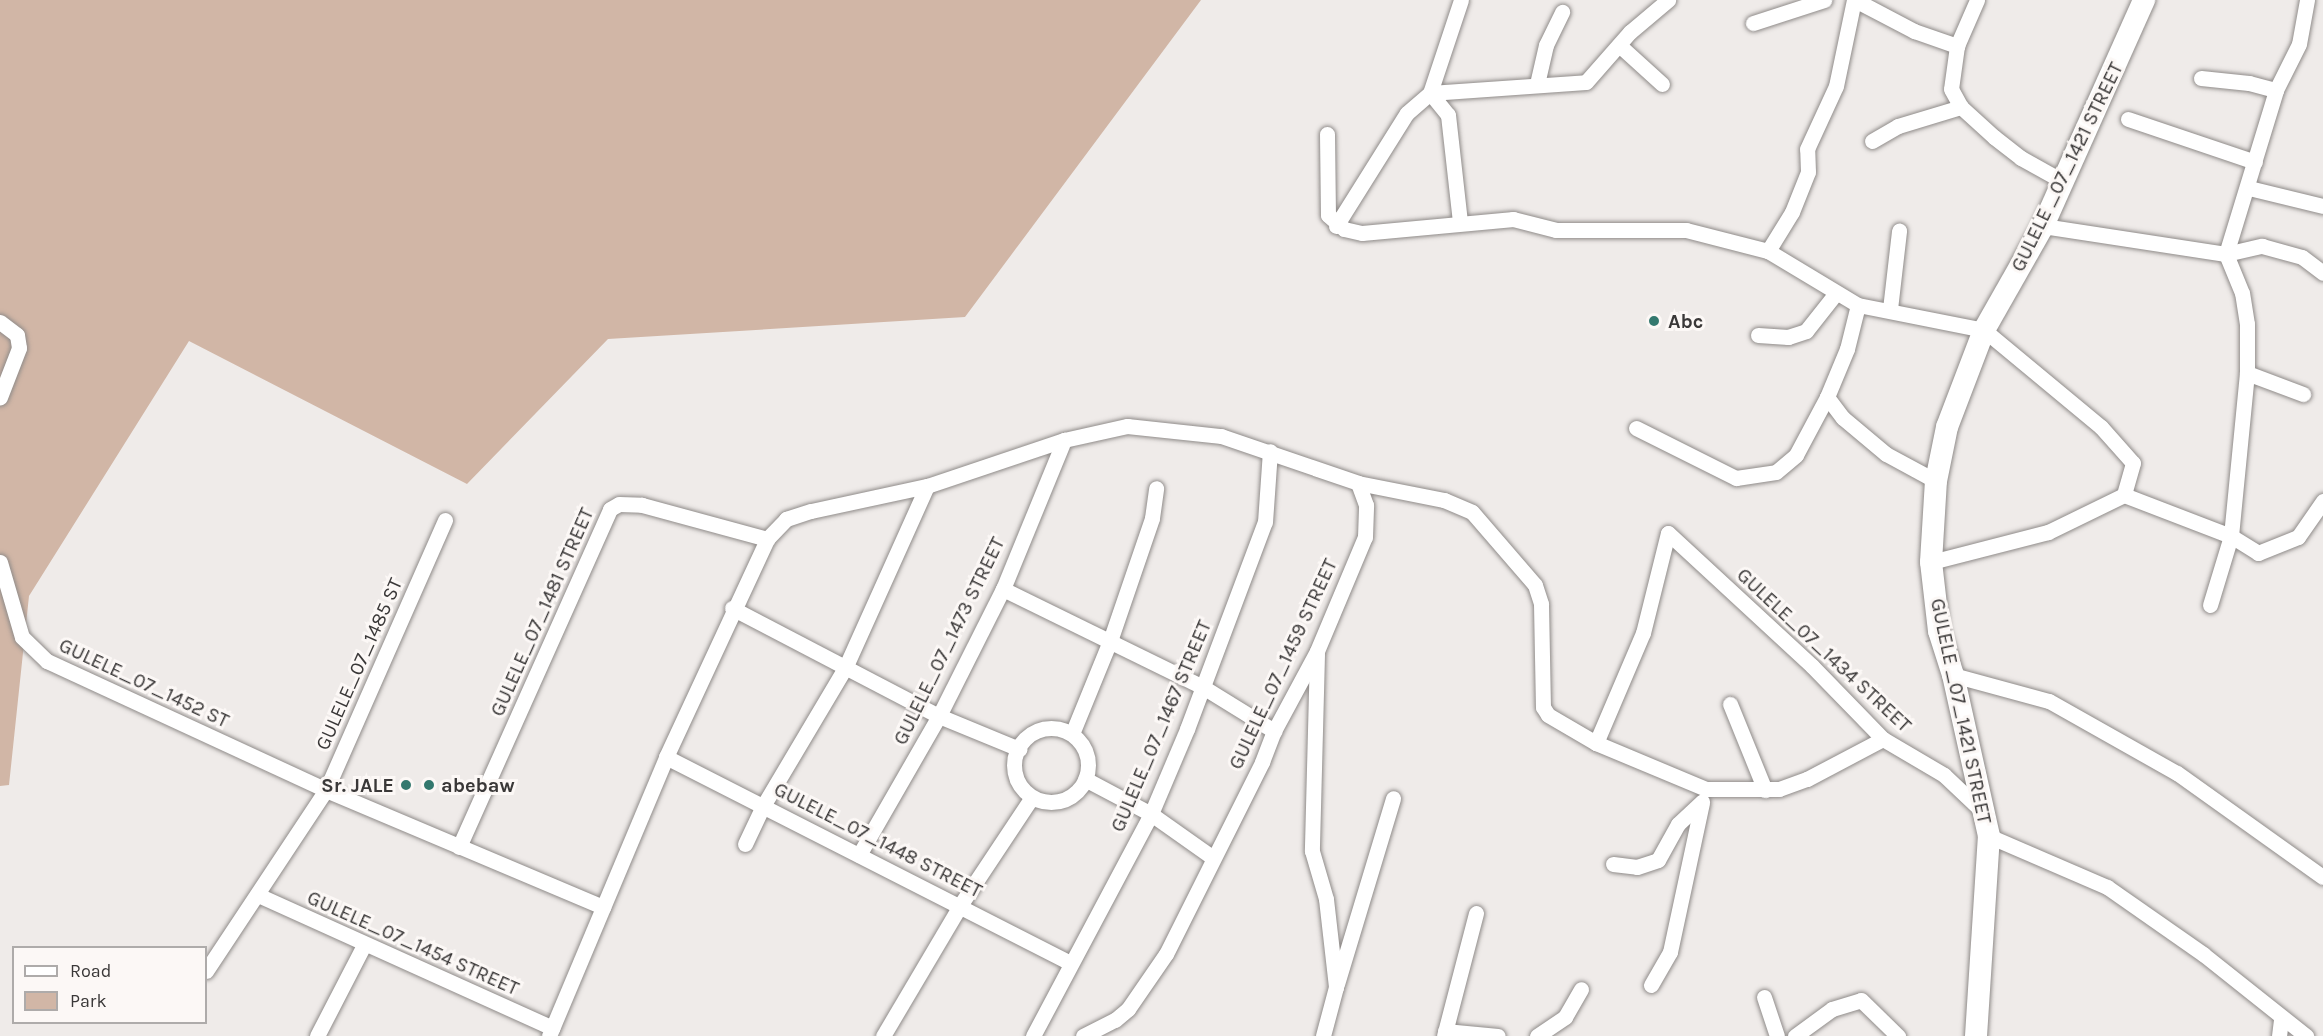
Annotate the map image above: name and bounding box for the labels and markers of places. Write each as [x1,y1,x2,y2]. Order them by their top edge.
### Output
place label: Abc [1668,309,1703,333]
marker: Abc [1645,312,1663,330]
place label: Sr. JALE [321,773,394,797]
place label: abebaw [441,773,515,797]
marker: Sr. JALE [399,778,413,792]
marker: abebaw [422,778,436,792]

